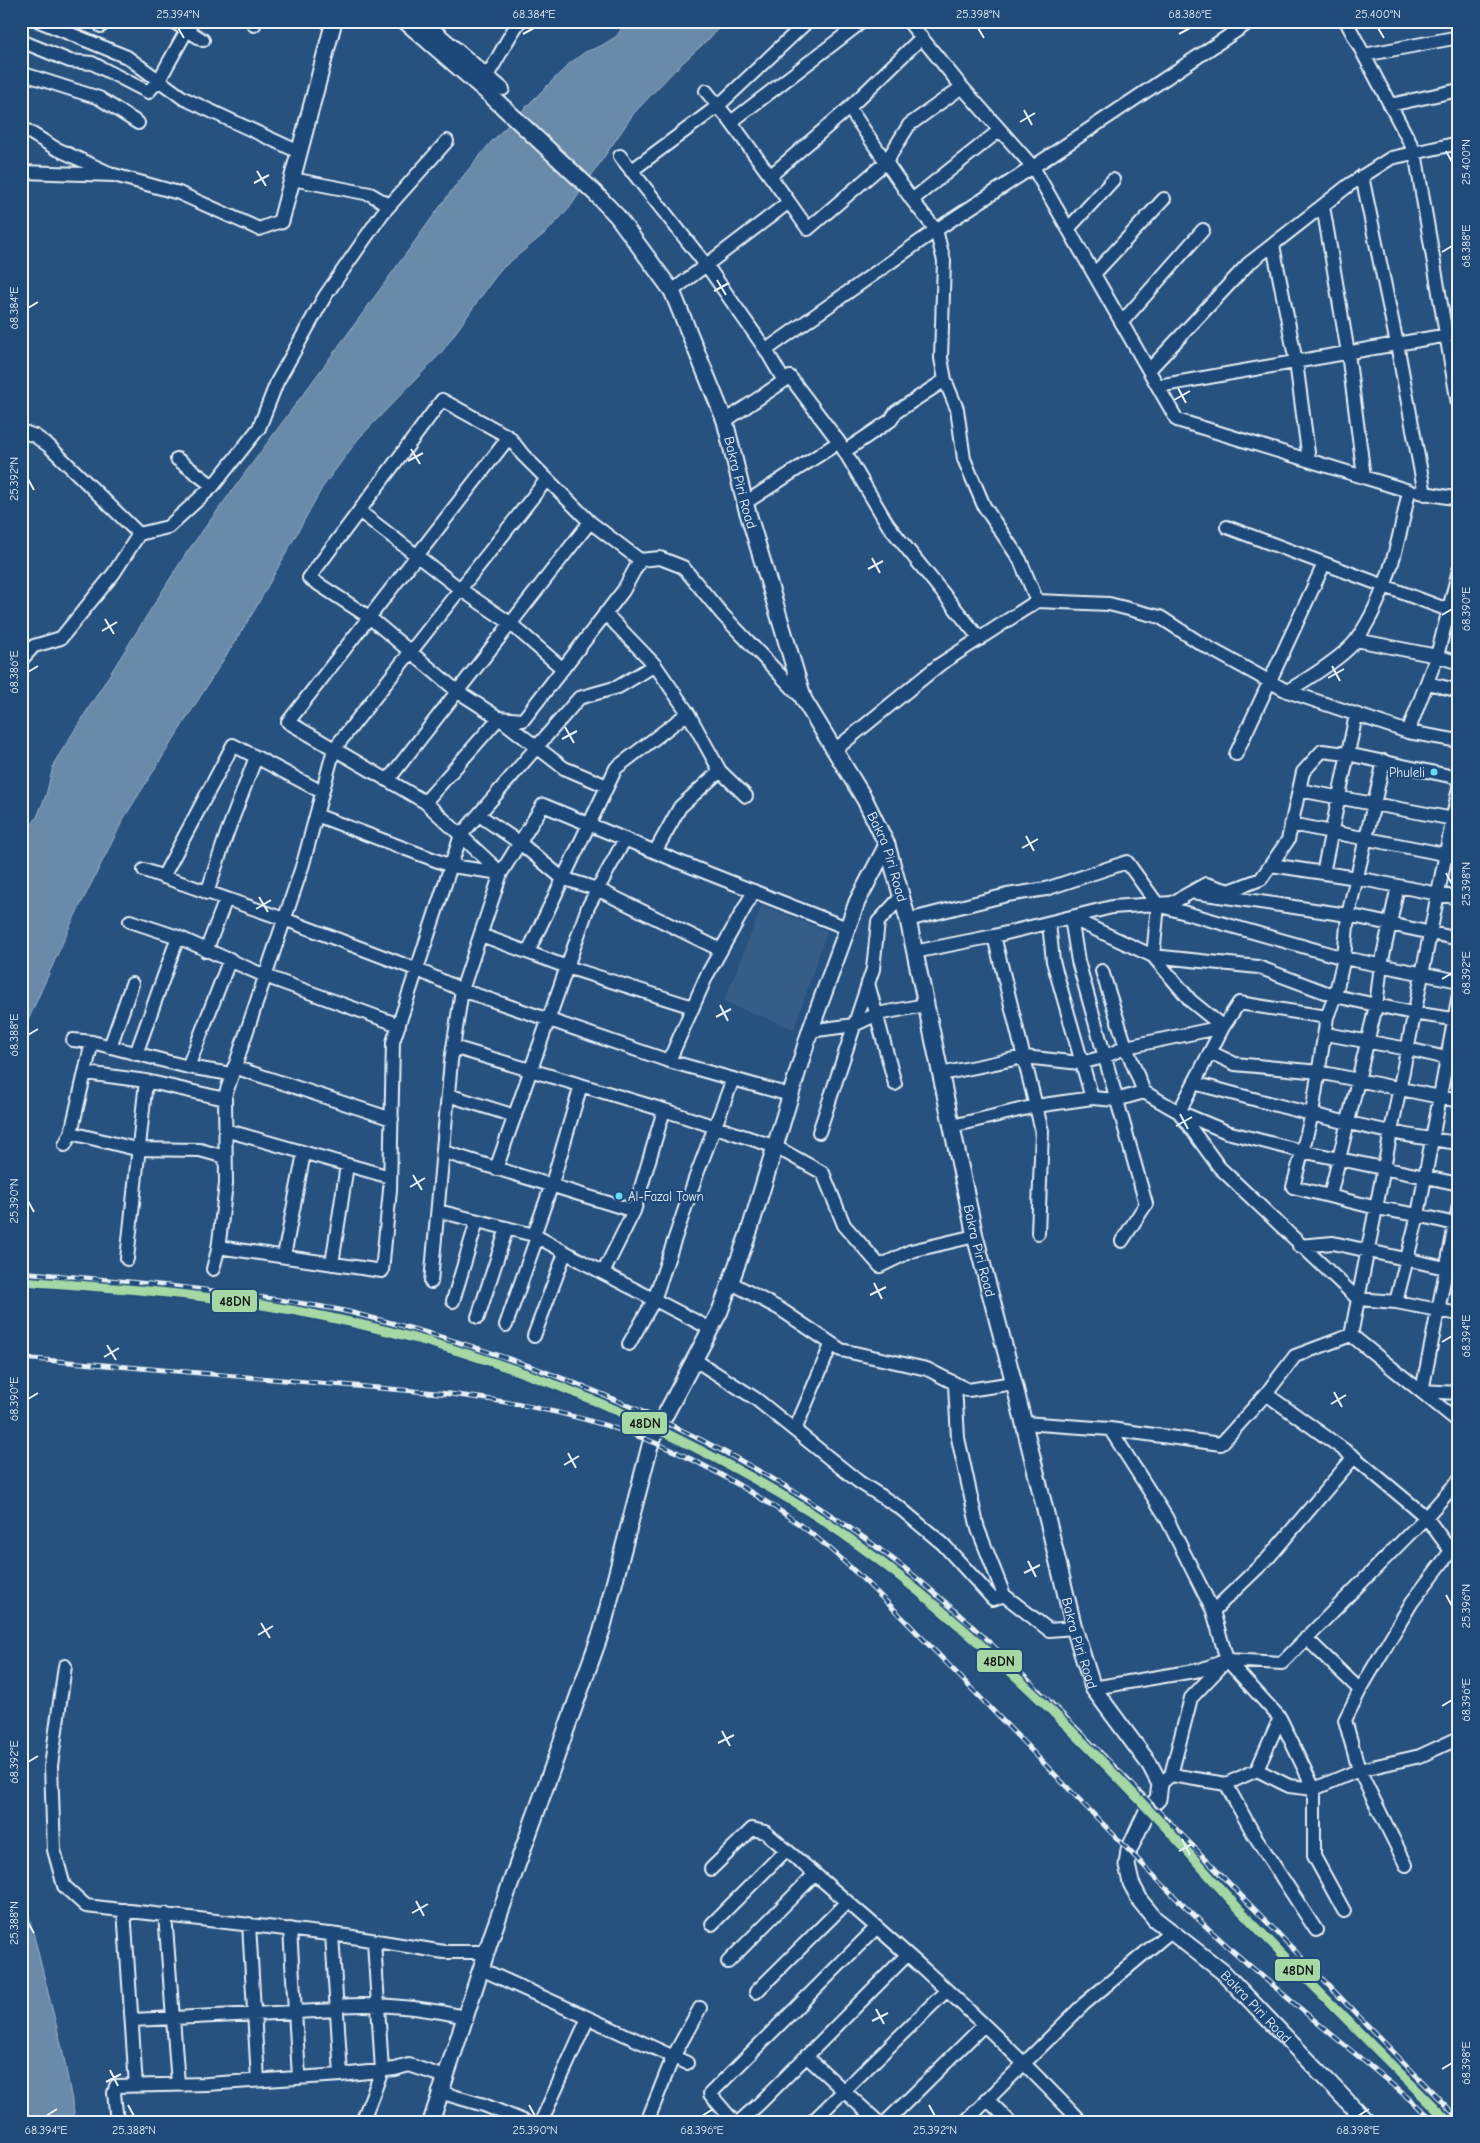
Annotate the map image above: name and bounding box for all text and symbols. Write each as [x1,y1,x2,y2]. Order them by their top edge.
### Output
text: 25.394°N [156,7,200,21]
text: 68.384°E [513,7,555,21]
text: 25.398°N [956,7,1000,21]
text: 68.386°E [1168,7,1212,21]
text: 25.400°N [1355,7,1401,21]
text: 25.400°N [1459,139,1473,185]
text: 68.388°E [1459,224,1473,268]
text: 68.384°E [7,287,21,329]
street label: Bakra Piri Road [720,435,760,531]
text: 25.392°N [7,457,21,501]
text: 68.390°E [1459,587,1473,631]
text: 68.386°E [7,650,21,694]
place label: Phuleli [1389,765,1425,780]
marker: Phuleli [1429,767,1439,777]
street label: Bakra Piri Road [863,809,910,904]
text: 25.398°N [1459,862,1473,906]
text: 68.392°E [1459,951,1473,995]
text: 68.388°E [7,1013,21,1057]
text: 25.390°N [7,1178,21,1224]
place label: Al-Fazal Town [628,1189,704,1204]
marker: Al-Fazal Town [614,1191,624,1201]
street label: Bakra Piri Road [960,1203,999,1299]
line badge: 48DN [211,1289,258,1313]
text: 48DN [219,1293,251,1310]
text: 68.394°E [1459,1315,1473,1357]
text: 68.390°E [7,1377,21,1421]
line badge: 48DN [621,1411,668,1435]
text: 48DN [629,1415,661,1432]
text: 25.396°N [1459,1584,1473,1628]
street label: Bakra Piri Road [1058,1596,1101,1691]
line badge: 48DN [976,1649,1023,1673]
text: 48DN [983,1653,1015,1670]
text: 68.396°E [1459,1678,1473,1722]
text: 68.392°E [7,1740,21,1784]
text: 25.388°N [7,1901,21,1945]
line badge: 48DN [1274,1958,1321,1982]
text: 48DN [1282,1962,1314,1979]
street label: Bakra Piri Road [1217,1967,1295,2047]
text: 68.398°E [1459,2041,1473,2085]
text: 68.394°E [25,2123,67,2137]
text: 25.388°N [112,2123,156,2137]
text: 25.390°N [512,2123,558,2137]
text: 68.396°E [680,2123,724,2137]
text: 25.392°N [913,2123,957,2137]
text: 68.398°E [1336,2123,1380,2137]

